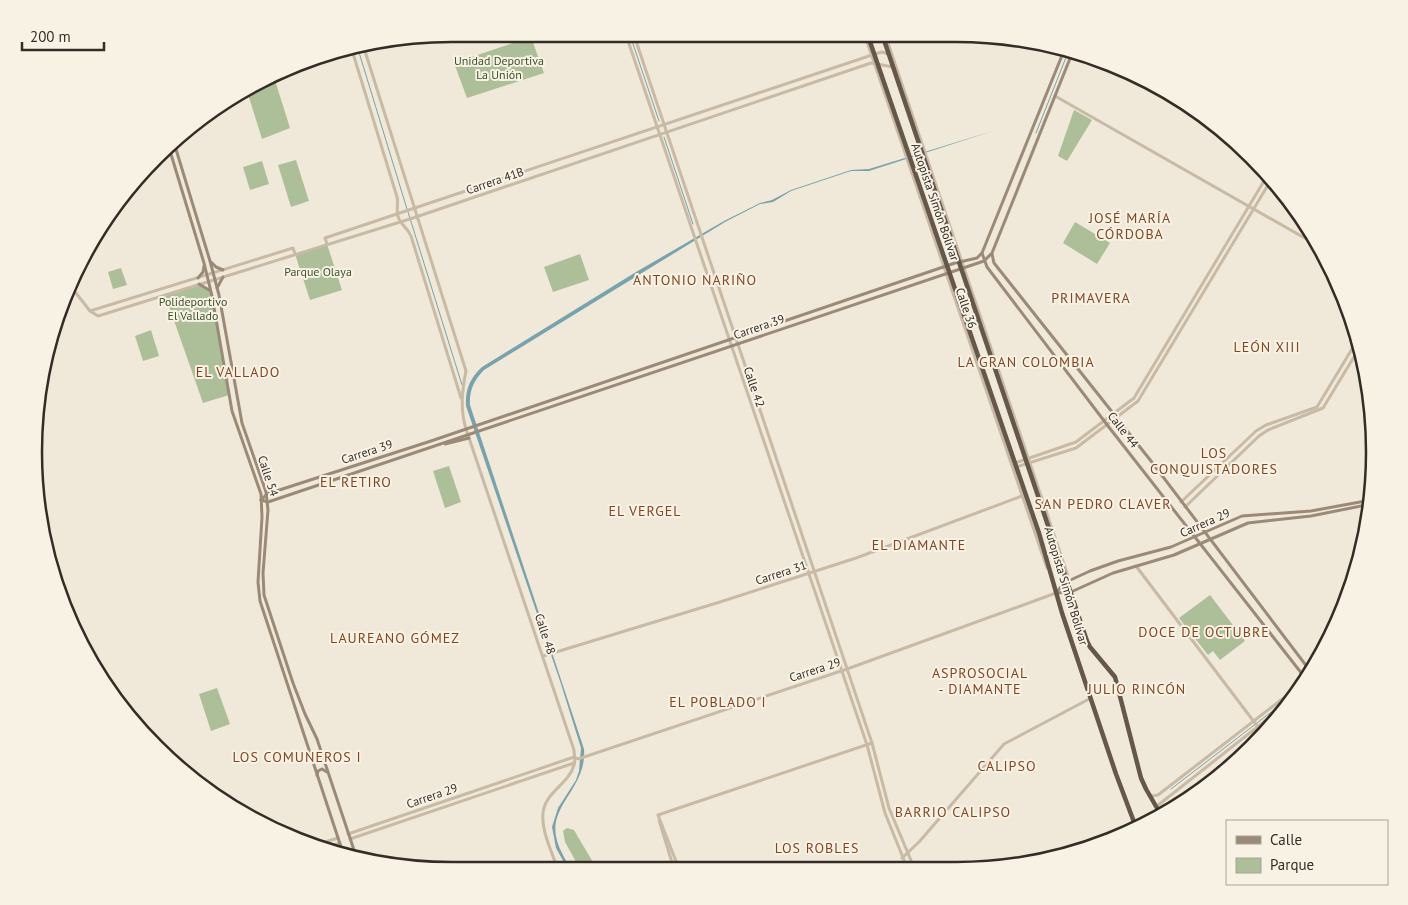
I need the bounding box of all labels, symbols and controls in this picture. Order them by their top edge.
scale bar [22,20,105,52]
text: 200 m [30,27,71,46]
park label: Unidad Deportiva La Unión [454,53,544,82]
street label: Autopista Simón Bolívar [908,141,963,263]
street label: Carrera 41B [464,164,526,197]
district label: JOSÉ MARÍA CÓRDOBA [1088,209,1171,243]
park label: Parque Olaya [284,264,352,279]
district label: ANTONIO NARIÑO [633,271,757,289]
street label: Calle 36 [953,286,980,330]
district label: PRIMAVERA [1051,289,1131,307]
park label: Polideportivo El Vallado [159,294,227,323]
street label: Carrera 39 [731,311,786,342]
district label: LEÓN XIII [1234,338,1300,356]
district label: LA GRAN COLOMBIA [957,353,1095,371]
district label: EL VALLADO [196,363,280,381]
street label: Calle 42 [741,365,768,409]
street label: Calle 44 [1105,409,1143,451]
street label: Carrera 39 [339,436,394,467]
district label: LOS CONQUISTADORES [1150,444,1278,478]
street label: Calle 54 [255,454,282,499]
district label: EL RETIRO [320,473,392,491]
district label: SAN PEDRO CLAVER [1035,495,1171,513]
district label: EL VERGEL [609,502,681,520]
street label: Carrera 29 [1177,505,1232,540]
street label: Autopista Simón Bolívar [1041,525,1092,647]
district label: EL DIAMANTE [872,536,966,554]
street label: Carrera 31 [753,557,808,588]
street label: Calle 48 [532,612,559,656]
district label: DOCE DE OCTUBRE [1138,623,1270,641]
district label: LAUREANO GÓMEZ [330,629,460,647]
street label: Carrera 29 [787,654,842,685]
district label: ASPROSOCIAL - DIAMANTE [932,664,1028,698]
district label: JULIO RINCÓN [1087,680,1186,698]
district label: EL POBLADO I [669,693,767,711]
district label: LOS COMUNEROS I [233,748,361,766]
district label: CALIPSO [978,757,1036,775]
street label: Carrera 29 [404,780,459,811]
district label: BARRIO CALIPSO [895,803,1011,821]
legend [1226,820,1388,885]
text: Calle [1270,830,1302,849]
district label: LOS ROBLES [775,839,859,857]
text: Parque [1270,855,1314,874]

